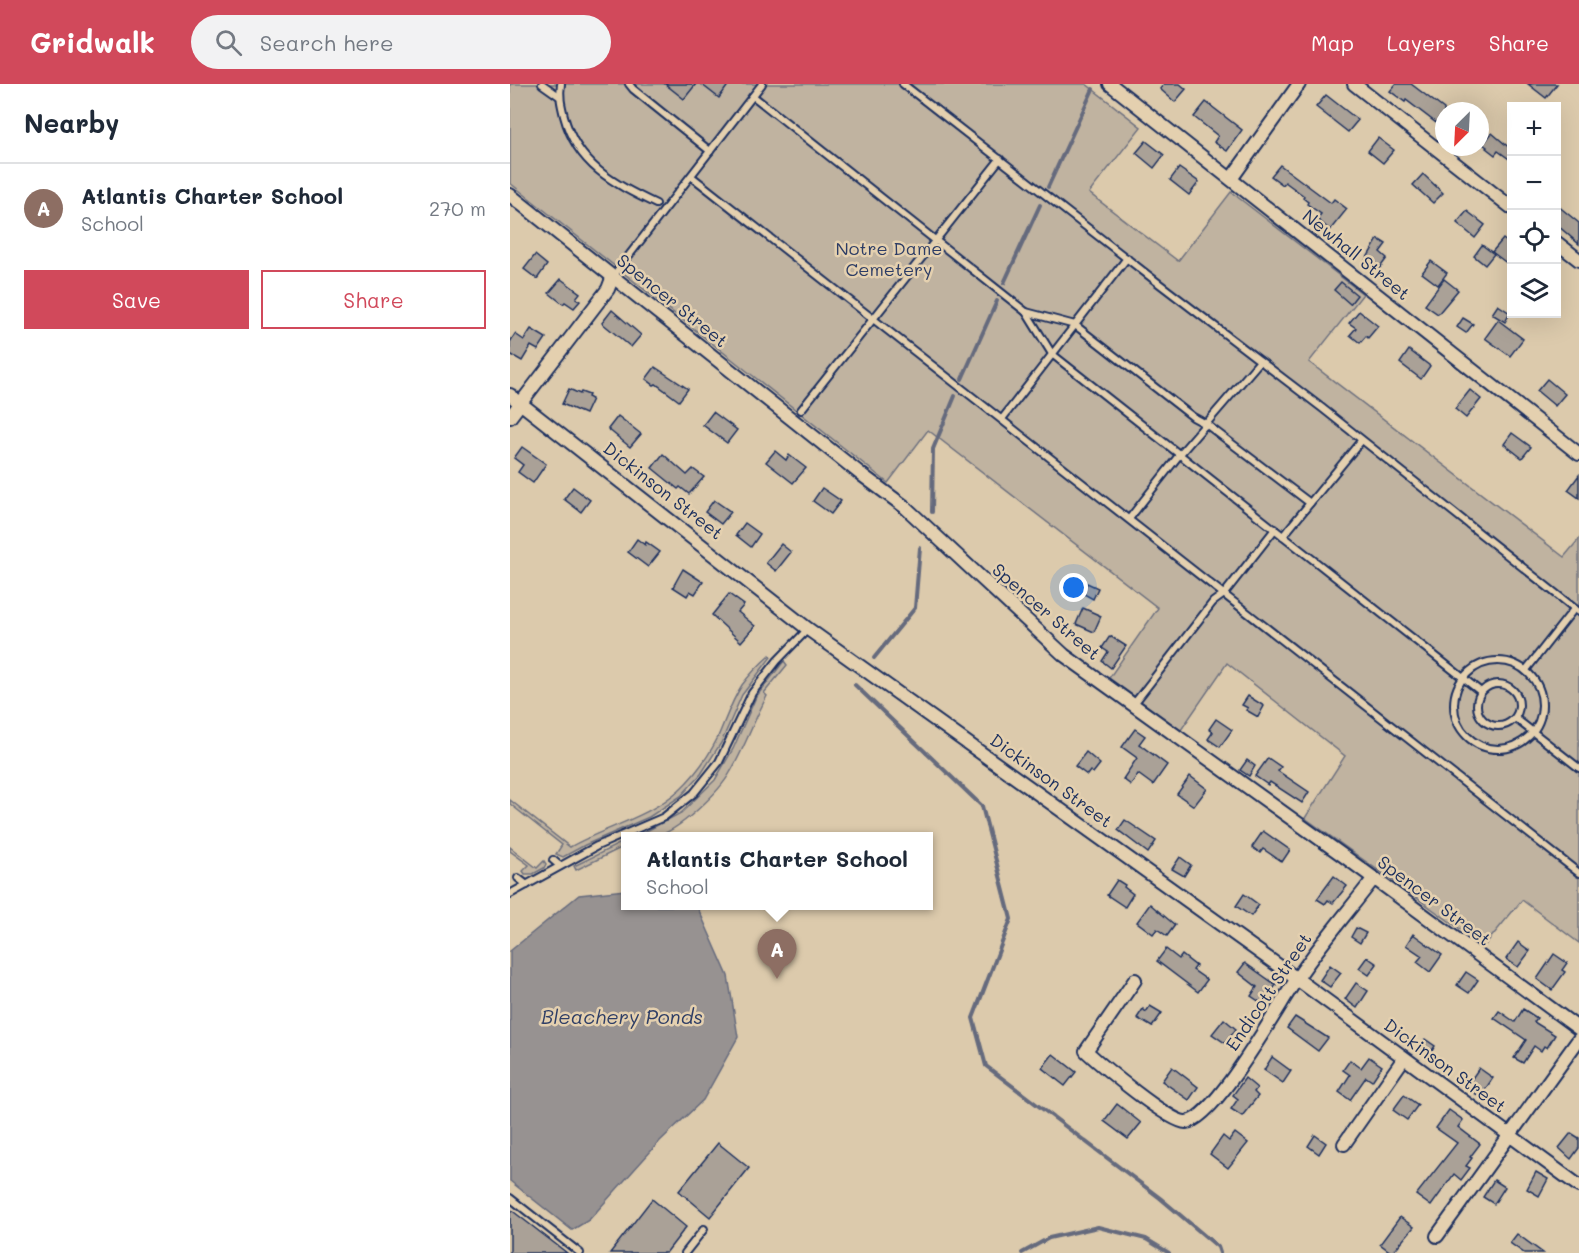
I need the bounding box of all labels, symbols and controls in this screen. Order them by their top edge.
search box [191,15,611,69]
text: Gridwalk [30,24,155,60]
icon: search [212,26,245,59]
text: Search here [260,28,394,57]
text: Map [1311,29,1354,56]
text: Layers [1387,29,1456,56]
text: Share [1489,29,1549,56]
north arrow [1435,102,1489,156]
map controls [1507,102,1561,318]
button: + [1507,102,1561,156]
text: Nearby [24,106,119,140]
button: − [1507,156,1561,210]
text: Atlantis Charter School [81,181,343,210]
text: A [37,195,50,221]
text: 270 m [429,195,486,221]
street label: Newhall Street [1298,203,1415,305]
text: School [81,210,144,236]
button: locate [1507,210,1561,264]
park label: Notre Dame Cemetery [836,236,942,281]
street label: Spencer Street [612,248,733,352]
button: layers [1507,264,1561,318]
button: Save [24,270,249,329]
button: Share [261,270,486,329]
street label: Dickinson Street [599,436,729,545]
street label: Spencer Street [987,558,1106,665]
your location [1059,573,1088,602]
street label: Dickinson Street [985,728,1118,833]
popup [621,832,933,910]
text: Atlantis Charter School [646,844,908,873]
street label: Spencer Street [1373,850,1496,951]
text: School [646,873,709,899]
street label: Endicott Street [1220,928,1317,1055]
pin: A [758,930,796,979]
water label: Bleachery Ponds [541,1003,703,1029]
street label: Dickinson Street [1379,1013,1512,1118]

